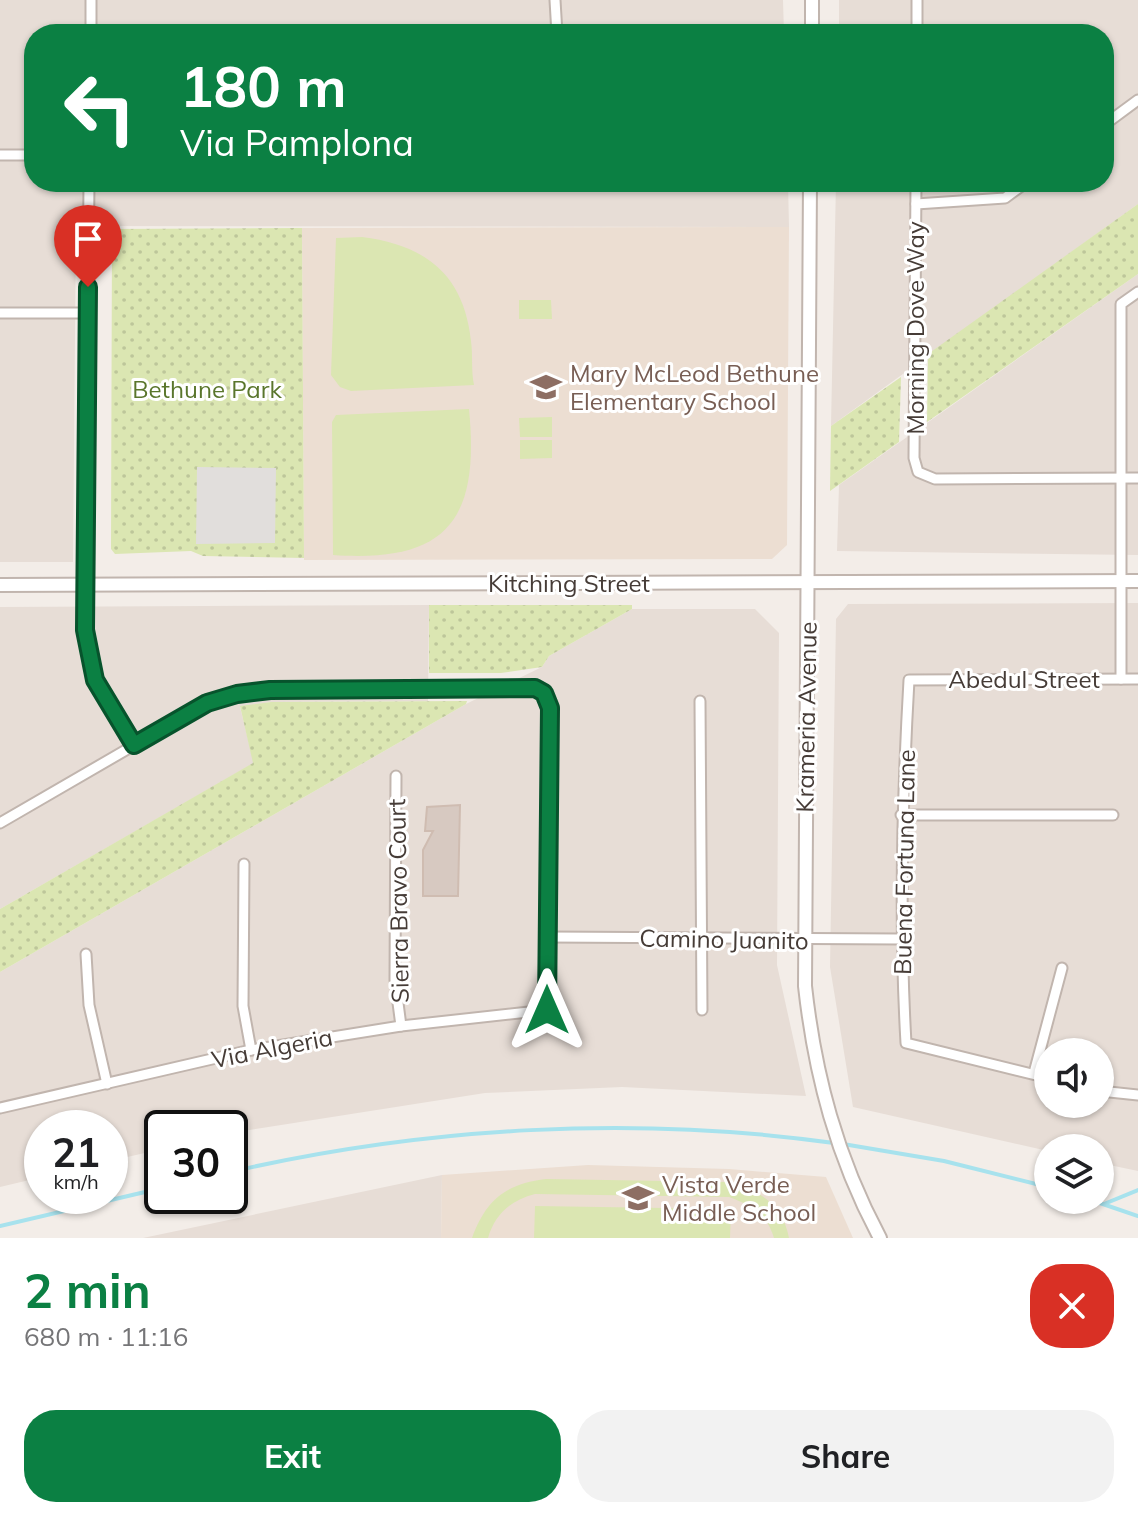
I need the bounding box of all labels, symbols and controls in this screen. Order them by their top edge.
text: 180 m [180,51,347,121]
icon: left [48,56,152,160]
text: Via Pamplona [180,120,414,165]
pin [54,205,122,287]
icon: arrive [66,217,110,261]
street label: Morning Dove Way [900,221,930,435]
place label: Mary McLeod Bethune Elementary School [570,358,819,416]
school or university icon: Mary McLeod Bethune Elementary School [529,370,563,404]
park label: Bethune Park [132,374,282,404]
street label: Kitching Street [488,568,650,598]
street label: Krameria Avenue [789,621,823,813]
street label: Abedul Street [948,664,1100,694]
street label: Buena Fortuna Lane [887,749,921,975]
street label: Sierra Bravo Court [381,799,415,1003]
street label: Camino Juanito [639,923,809,955]
position arrow [505,968,589,1052]
street label: Via Algeria [209,1022,335,1074]
map controls [1034,1038,1114,1214]
button: sound [1034,1038,1114,1118]
speed limit sign: 30 [144,1110,248,1214]
text: 21 [52,1127,100,1177]
button: layers [1034,1134,1114,1214]
text: km/h [53,1169,99,1194]
place label: Vista Verde Middle School [662,1169,816,1227]
school or university icon: Vista Verde Middle School [621,1181,655,1215]
text: 2 min [24,1260,151,1320]
button: close [1030,1264,1114,1348]
text: 680 m · 11:16 [24,1320,188,1353]
button: Exit [24,1410,561,1502]
button: Share [577,1410,1114,1502]

